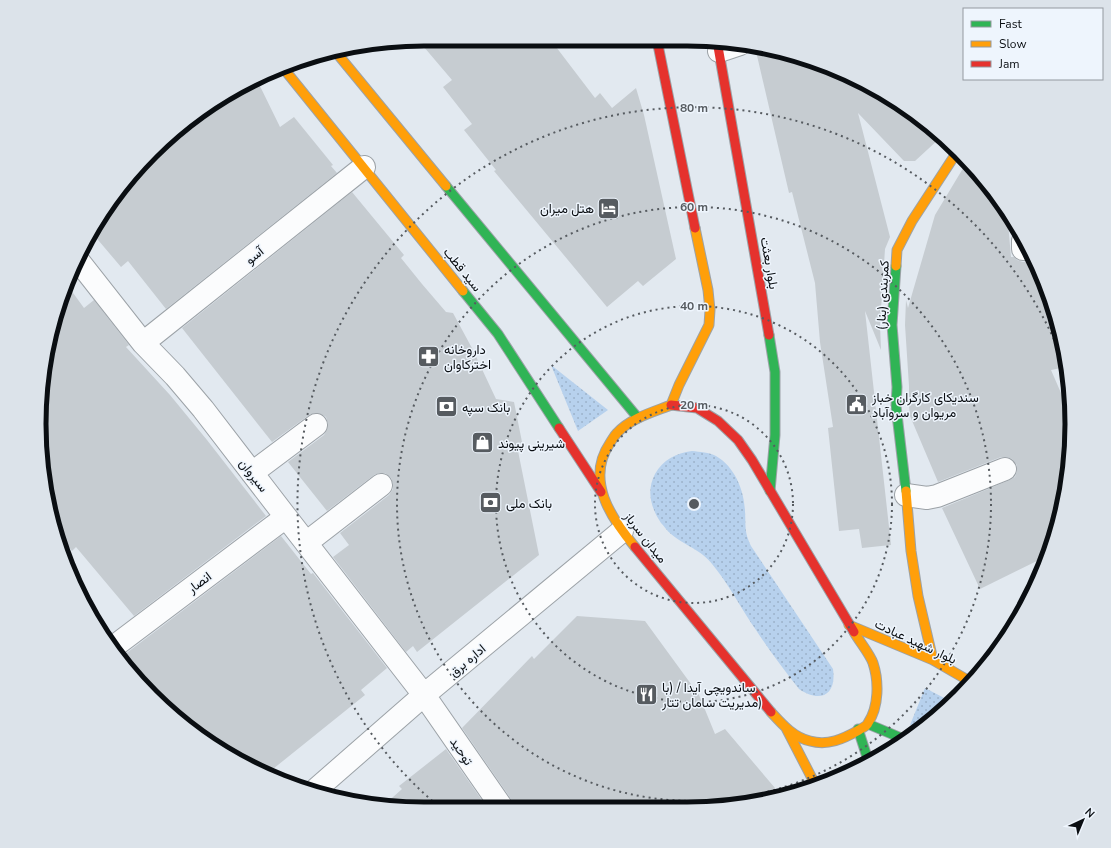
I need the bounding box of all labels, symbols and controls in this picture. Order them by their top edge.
legend [963,8,1103,80]
text: Fast [999,16,1022,32]
text: Slow [999,36,1027,52]
text: Jam [998,56,1020,72]
text: 80 m [680,100,708,116]
hotel icon: هتل میران [596,195,622,221]
text: 60 m [680,199,708,215]
place label: هتل میران [540,200,594,218]
street label: بلوار بعثت [756,236,782,291]
street label: آسو [242,242,268,269]
street label: سید قطب [439,244,486,296]
street label: کمربندی (بنار) [872,259,894,330]
text: 40 m [680,298,708,314]
place label: داروخانه اخترکاوان [444,341,491,374]
pharmacy icon: داروخانه اخترکاوان [416,343,442,369]
place label: سندیکای کارگران خباز مریوان و سروآباد [871,389,979,422]
public building icon: سندیکای کارگران خباز مریوان و سروآباد [843,391,869,417]
bank icon: بانک سپه [434,394,460,420]
text: 20 m [680,397,708,413]
place label: بانک سپه [462,399,510,417]
shop icon: شیرینی پیوند [469,430,495,456]
place label: شیرینی پیوند [498,435,565,453]
street label: سیروان [234,455,272,496]
bank icon: بانک ملی [477,490,503,516]
place label: بانک ملی [506,495,552,513]
centre of rings [687,497,701,511]
street label: میدان سرباز [619,508,671,567]
street label: انصار [183,568,215,598]
street label: بلوار شهید عبادت [872,615,960,669]
street label: اداره برق [446,640,490,681]
place label: ساندویچی آیدا / (با مدیریت سامان تتار) [661,679,762,712]
restaurant icon: ساندویچی آیدا / (با مدیریت سامان تتار) [634,681,660,707]
street label: توحید [445,734,477,769]
north arrow [1063,800,1103,840]
text: N [1081,805,1098,821]

